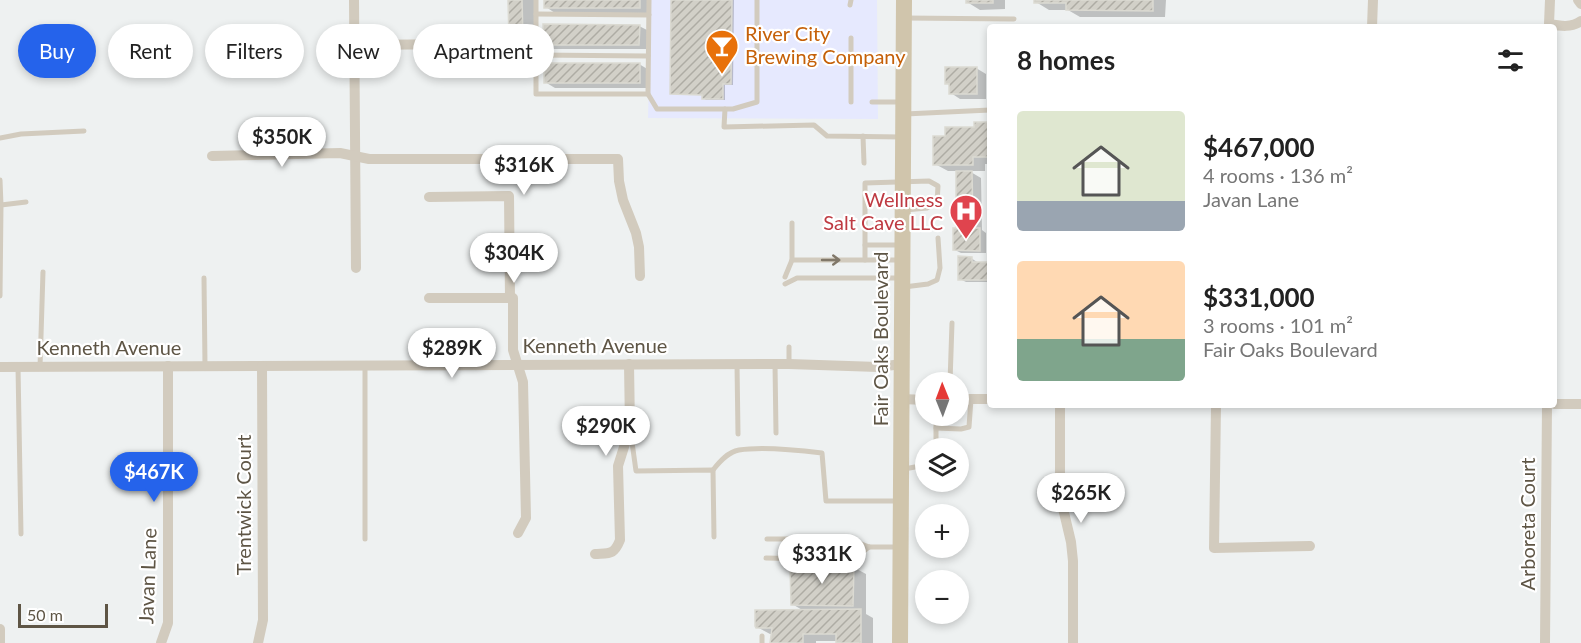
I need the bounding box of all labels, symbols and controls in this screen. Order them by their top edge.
place label: River City Brewing Company [745,21,906,68]
chip: Buy [18,24,96,78]
chip: Rent [108,24,193,78]
chip: Filters [205,24,304,78]
chip: New [316,24,401,78]
chip: Apartment [413,24,554,78]
bar icon: River City Brewing Company [704,28,740,75]
text: 8 homes [1017,44,1115,76]
icon: filters [1494,44,1527,77]
pin: $350K [240,117,324,168]
text: $350K [252,124,312,148]
text: $467,000 [1203,131,1315,163]
icon: home [1065,135,1137,207]
pin: $316K [482,145,566,196]
text: $316K [494,152,554,176]
text: 4 rooms · 136 m² [1203,163,1353,187]
place label: Wellness Salt Cave LLC [823,187,943,234]
text: Javan Lane [1203,187,1299,211]
hospital icon: Wellness Salt Cave LLC [948,193,984,240]
pin: $304K [472,233,556,284]
text: $304K [484,240,544,264]
street label: Fair Oaks Boulevard [868,252,892,426]
one-way arrow [821,254,841,266]
text: $331,000 [1203,281,1315,313]
icon: home [1065,285,1137,357]
text: 3 rooms · 101 m² [1203,313,1353,337]
pin: $289K [410,328,494,379]
street label: Kenneth Avenue [523,333,667,357]
street label: Kenneth Avenue [37,335,181,359]
text: $289K [422,335,482,359]
text: Fair Oaks Boulevard [1203,337,1378,361]
north arrow [915,372,969,426]
map controls [915,372,969,624]
pin: $290K [564,406,648,457]
text: $290K [576,413,636,437]
street label: Trentwick Court [231,435,255,575]
button: layers [915,438,969,492]
pin: $467K [112,452,196,503]
street label: Arboreta Court [1515,457,1539,591]
text: $467K [124,459,184,483]
pin: $265K [1039,473,1123,524]
text: $265K [1051,480,1111,504]
button: + [915,504,969,558]
street label: Javan Lane [133,528,161,624]
pin: $331K [780,534,864,585]
text: $331K [792,541,852,565]
button: − [915,570,969,624]
scale bar [18,601,108,628]
text: 50 m [27,605,63,624]

